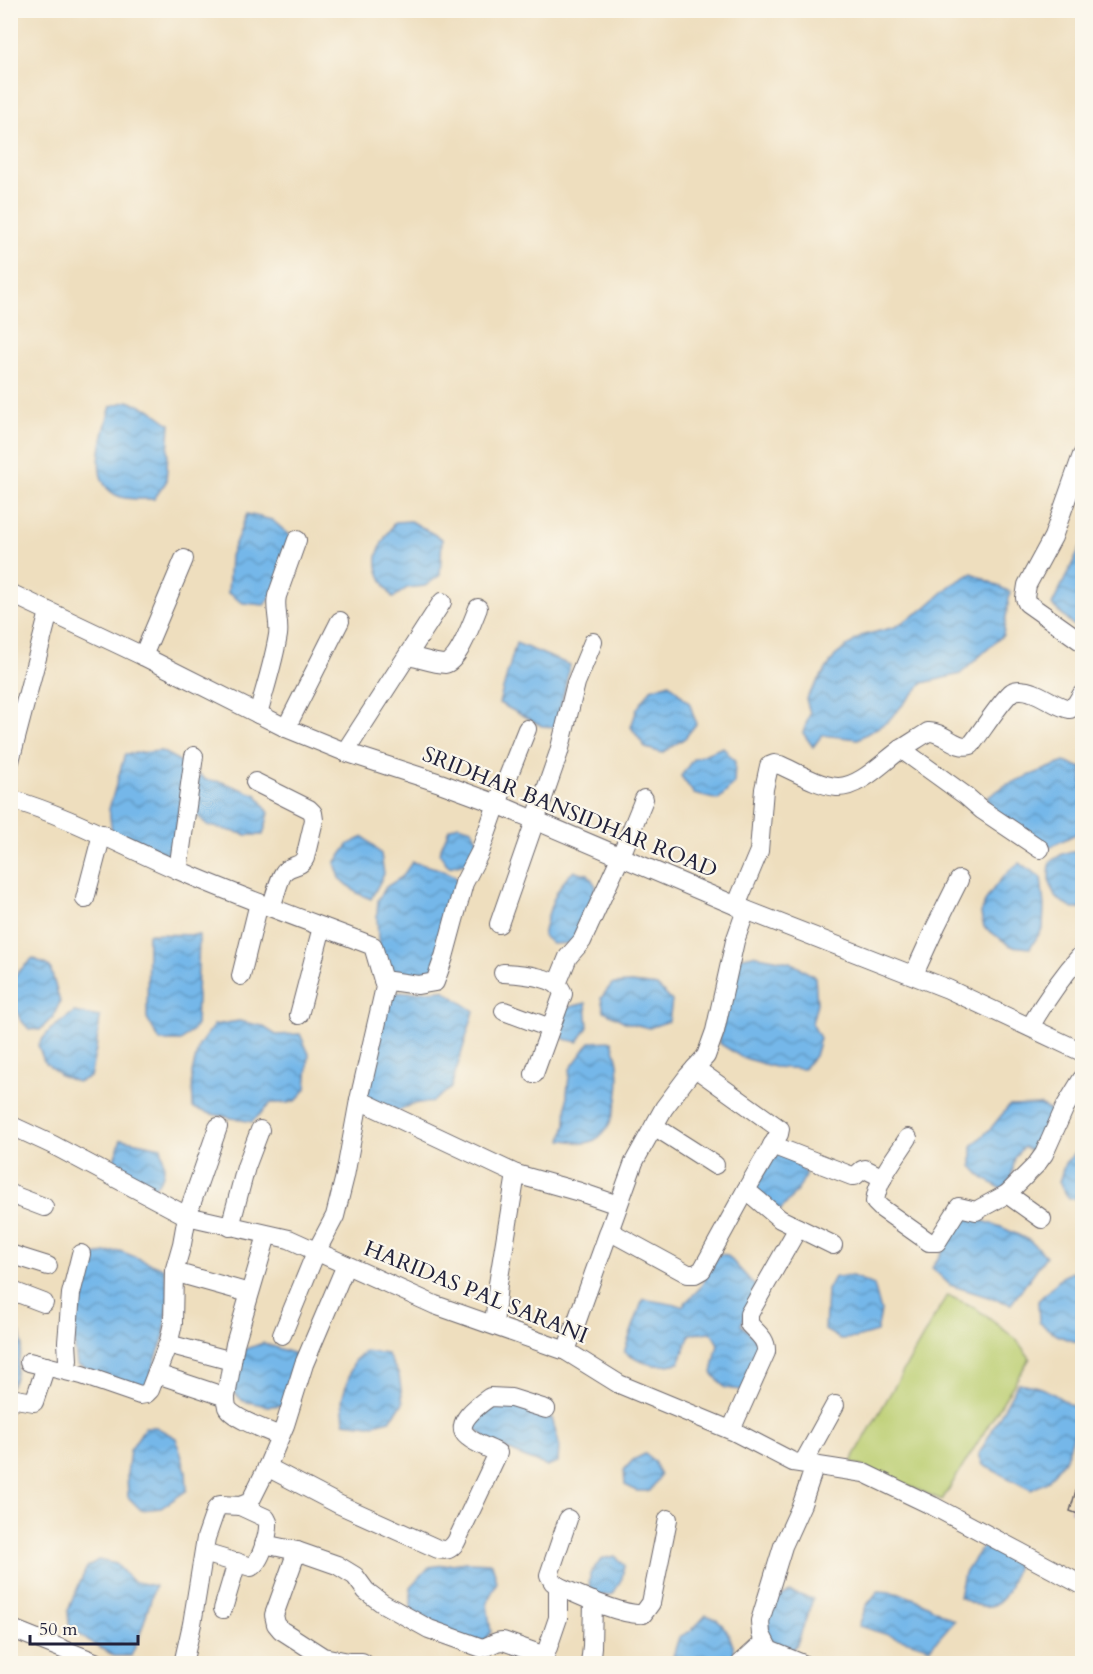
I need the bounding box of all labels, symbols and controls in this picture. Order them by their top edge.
street label: SRIDHAR BANSIDHAR ROAD [418,739,722,885]
street label: HARIDAS PAL SARANI [360,1233,592,1351]
scale bar [30,1608,138,1646]
text: 50 m [39,1617,78,1642]

